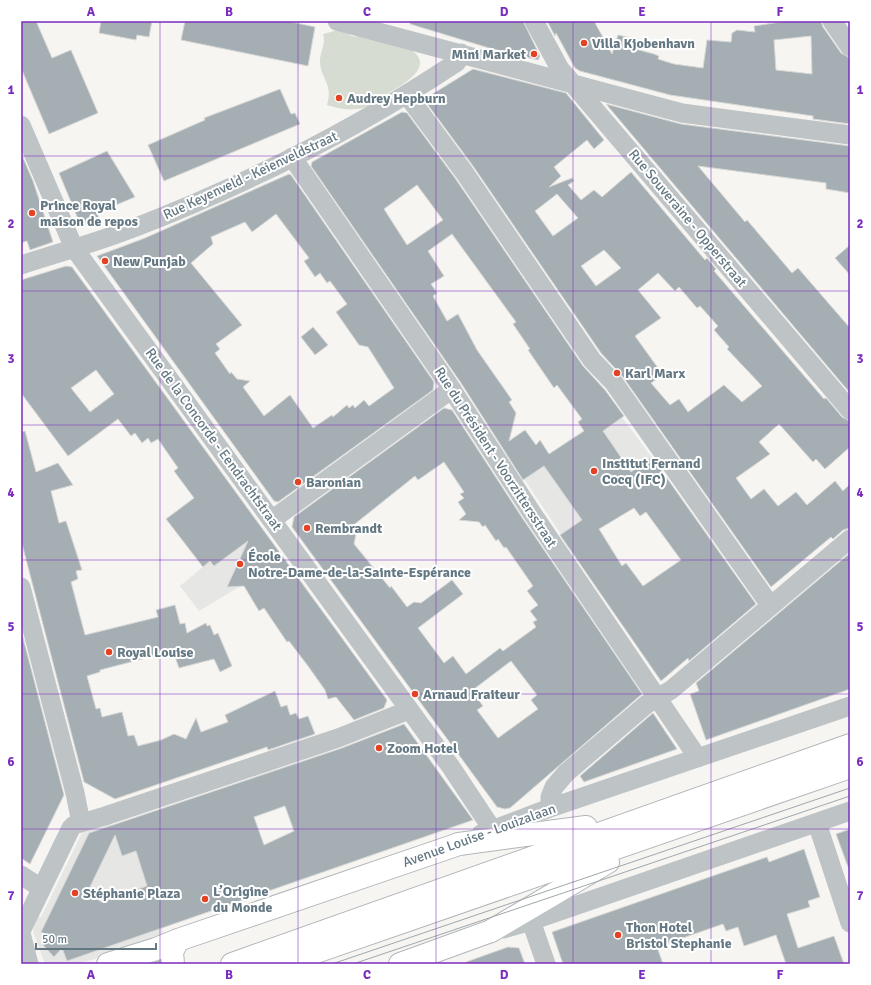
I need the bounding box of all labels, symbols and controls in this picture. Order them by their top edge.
text: A [87,4,96,20]
text: B [225,4,233,20]
text: C [363,4,371,20]
text: D [500,4,509,20]
text: E [638,4,646,20]
text: F [777,4,784,20]
place label: Villa Kjobenhavn [592,35,695,52]
marker: Villa Kjobenhavn [579,38,589,48]
place label: Mini Market [452,46,527,63]
marker: Mini Market [529,49,539,59]
text: 1 [7,82,15,98]
text: 1 [856,82,864,98]
place label: Audrey Hepburn [347,90,446,107]
marker: Audrey Hepburn [334,93,344,103]
street label: Rue Keyenveld - Keienveldstraat [160,128,340,223]
street label: Rue Souveraine - Opperstraat [625,146,750,291]
place label: Prince Royal maison de repos [40,197,138,230]
marker: Prince Royal maison de repos [27,208,37,218]
text: 2 [7,216,15,232]
text: 2 [856,216,864,232]
place label: New Punjab [113,253,186,270]
marker: New Punjab [100,256,110,266]
street label: Rue de la Concorde - Eendrachtstraat [142,345,286,534]
text: 3 [7,351,15,367]
text: 3 [856,351,864,367]
street label: Rue du Président - Voorzittersstraat [431,364,560,551]
place label: Karl Marx [625,365,685,382]
marker: Karl Marx [612,368,622,378]
place label: Institut Fernand Cocq (IFC) [602,455,701,488]
marker: Institut Fernand Cocq (IFC) [589,466,599,476]
place label: Baronian [306,474,361,491]
marker: Baronian [293,477,303,487]
text: 4 [7,485,15,501]
text: 4 [856,485,864,501]
place label: Rembrandt [315,520,383,537]
marker: Rembrandt [302,523,312,533]
place label: École Notre-Dame-de-la-Sainte-Espérance [248,548,471,581]
marker: École Notre-Dame-de-la-Sainte-Espérance [235,559,245,569]
text: 5 [7,619,15,635]
text: 5 [856,619,864,635]
place label: Royal Louise [117,644,194,661]
marker: Royal Louise [104,647,114,657]
place label: Arnaud Fraiteur [423,686,520,703]
marker: Arnaud Fraiteur [410,689,420,699]
place label: Zoom Hotel [387,740,458,757]
marker: Zoom Hotel [374,743,384,753]
text: 6 [7,754,15,770]
text: 6 [856,754,864,770]
street label: Avenue Louise - Louizalaan [400,800,558,871]
place label: L’Origine du Monde [213,883,272,916]
place label: Stéphanie Plaza [83,885,180,902]
text: 7 [7,888,15,904]
marker: Stéphanie Plaza [70,888,80,898]
text: 7 [856,888,864,904]
marker: L’Origine du Monde [200,894,210,904]
place label: Thon Hotel Bristol Stephanie [626,919,732,952]
scale bar [36,925,156,951]
marker: Thon Hotel Bristol Stephanie [613,930,623,940]
text: 50 m [42,932,67,947]
text: A [87,967,96,983]
text: B [225,967,233,983]
text: C [363,967,371,983]
text: D [500,967,509,983]
text: E [638,967,646,983]
text: F [777,967,784,983]

